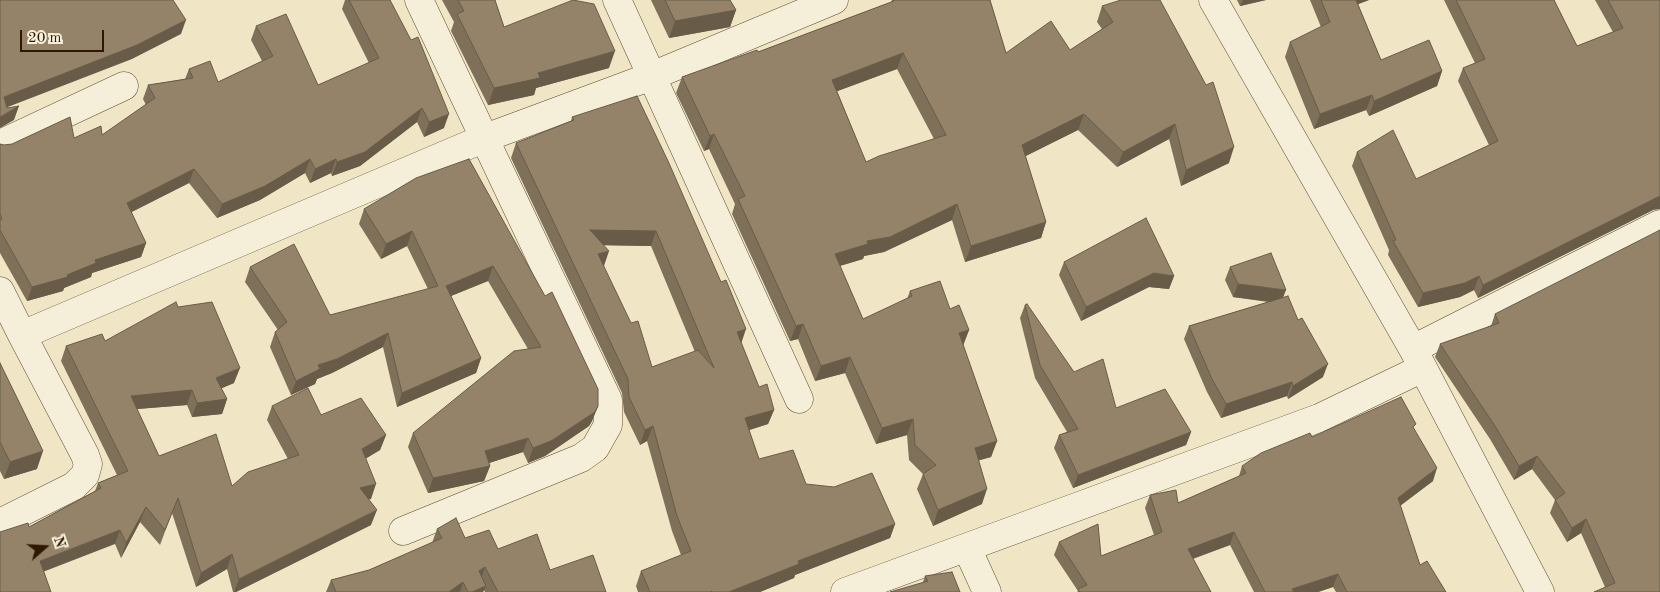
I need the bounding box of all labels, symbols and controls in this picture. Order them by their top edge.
scale bar [22,20,106,52]
text: 20 m [28,31,62,46]
north arrow [20,522,70,572]
text: N [51,535,68,549]

